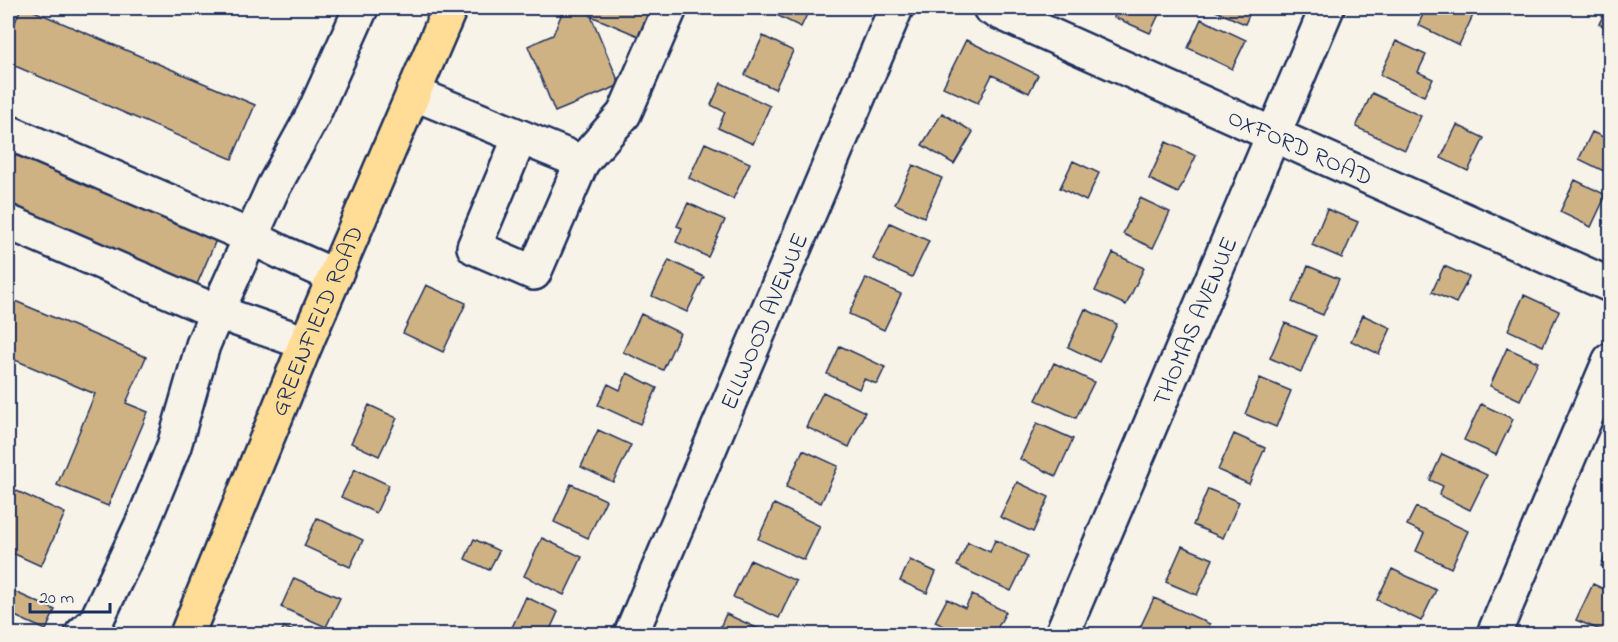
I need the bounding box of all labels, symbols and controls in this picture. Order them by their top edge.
street label: OXFORD ROAD [1221,101,1377,197]
street label: GREENFIELD ROAD [263,221,374,422]
street label: ELLWOOD AVENUE [713,228,819,416]
street label: THOMAS AVENUE [1145,232,1248,412]
scale bar [30,576,110,614]
text: 20 m [39,586,74,612]

